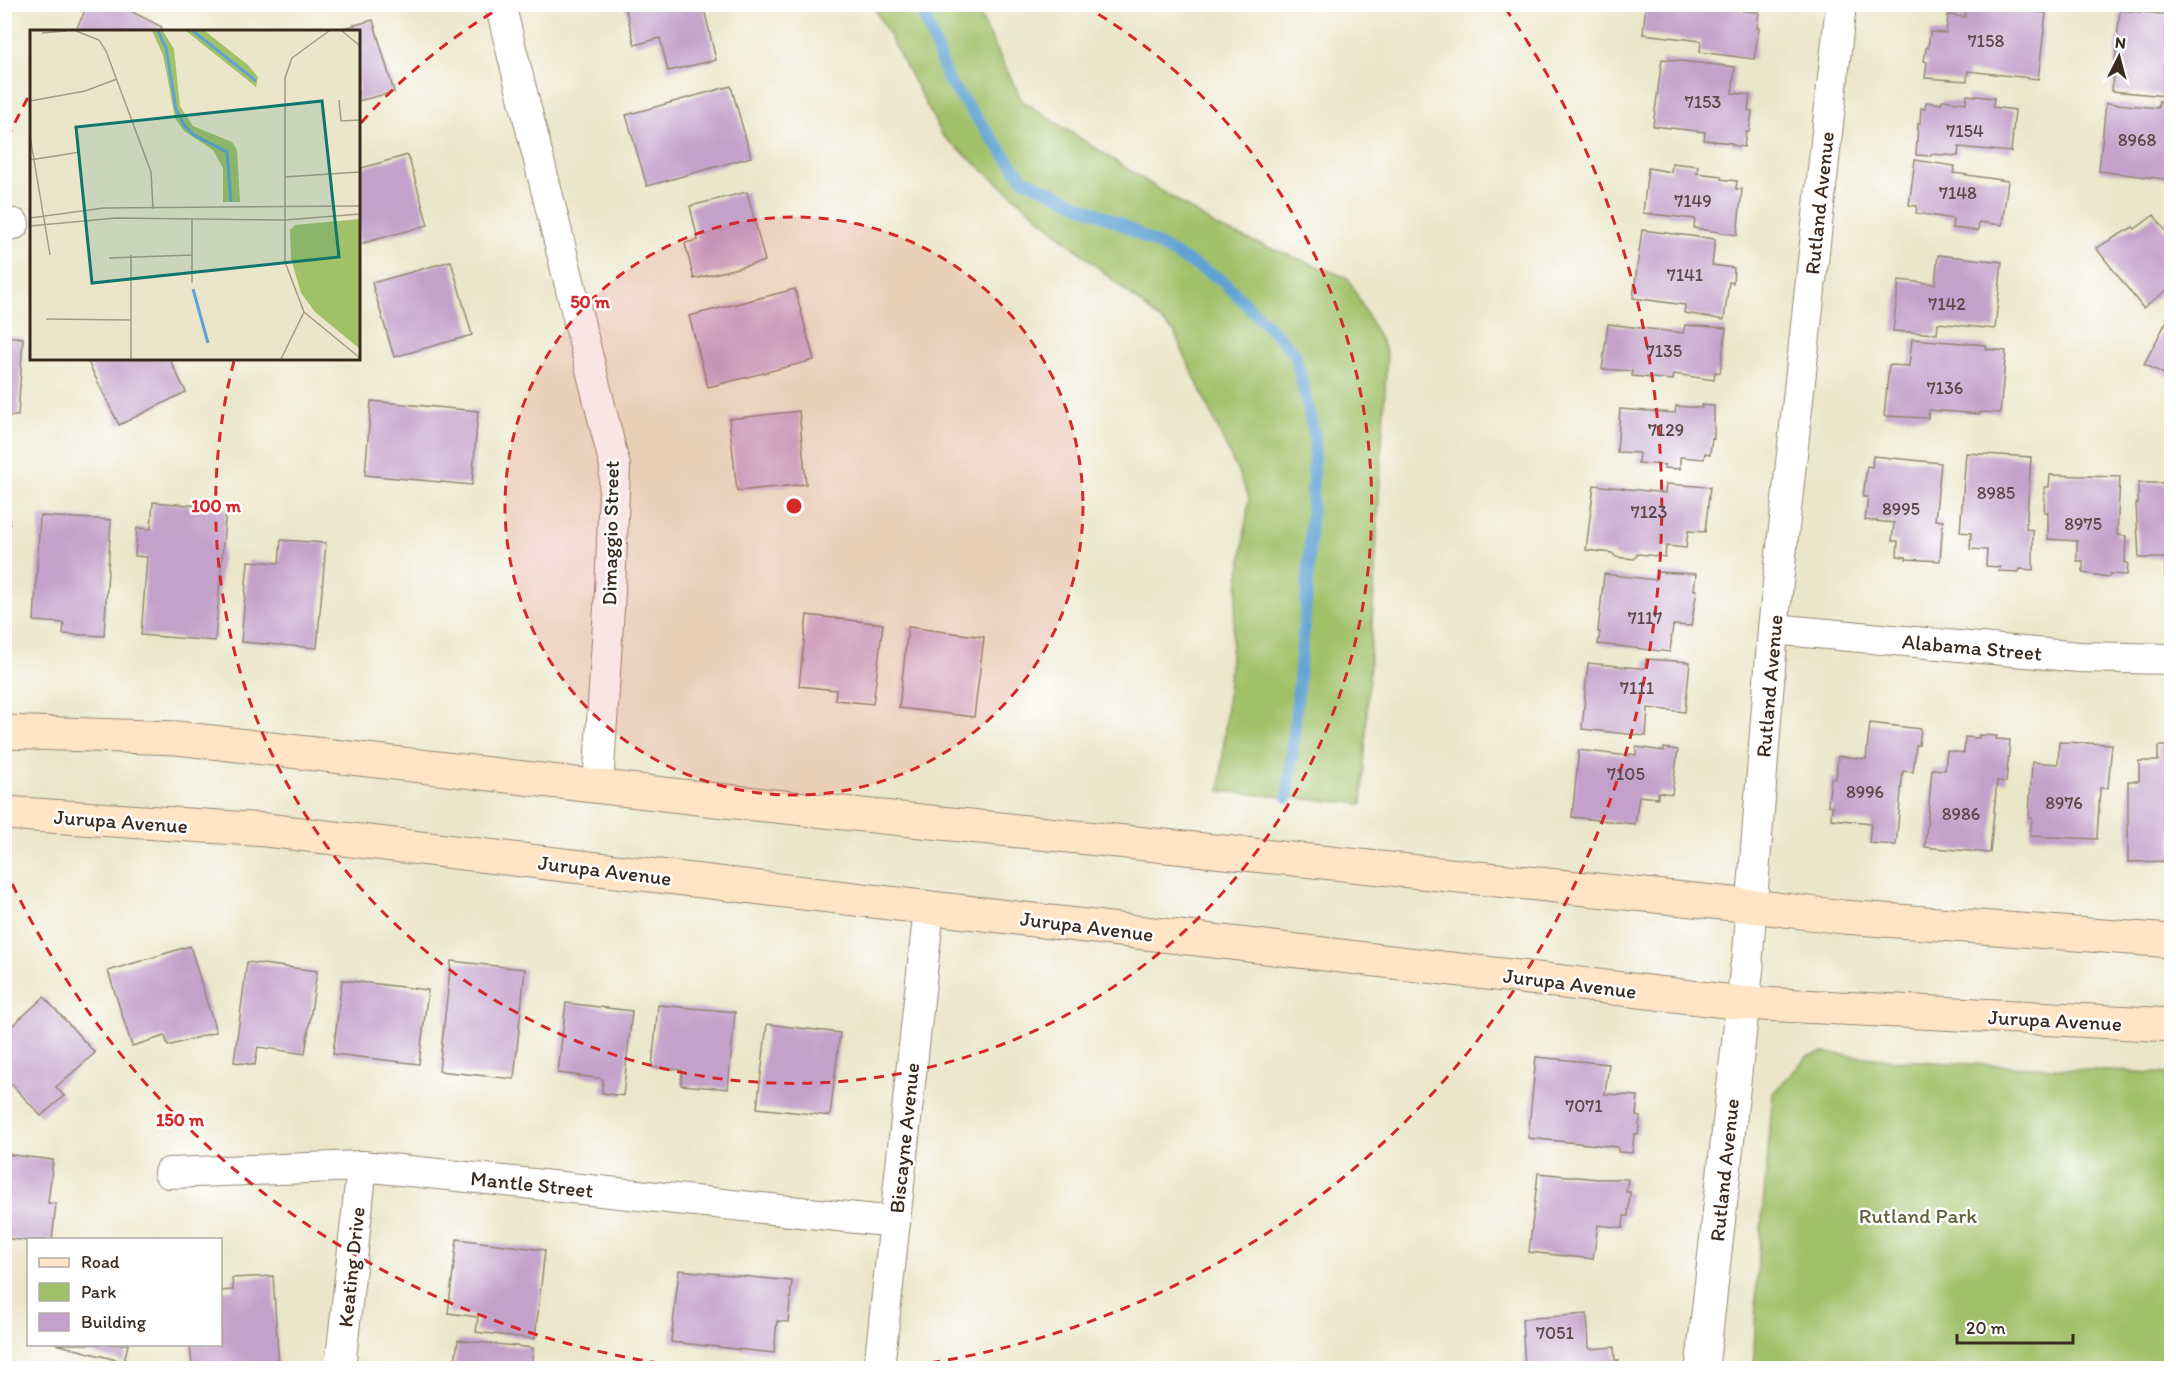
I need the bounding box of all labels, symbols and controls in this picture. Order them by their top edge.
north arrow [2089,27,2149,87]
inset map [30,30,360,360]
house number: 7158 [1968,30,2004,52]
text: N [2114,33,2127,53]
house number: 7153 [1685,91,1721,113]
house number: 7154 [1946,120,1984,142]
house number: 8968 [2118,129,2156,151]
street label: Rutland Avenue [1799,130,1839,276]
house number: 7148 [1939,182,1977,204]
house number: 7149 [1674,190,1712,212]
house number: 7141 [1667,264,1703,286]
text: 50 m [570,291,611,313]
house number: 7142 [1928,293,1966,315]
house number: 7135 [1646,340,1682,362]
house number: 7136 [1927,377,1963,399]
house number: 7129 [1648,419,1684,441]
street label: Dimaggio Street [596,460,624,606]
house number: 8985 [1977,482,2015,504]
text: 100 m [191,495,242,517]
centre of rings [784,496,804,516]
house number: 8995 [1882,498,1920,520]
house number: 7123 [1631,501,1667,523]
house number: 8975 [2064,513,2102,535]
house number: 7117 [1628,607,1662,629]
street label: Rutland Avenue [1750,613,1788,759]
street label: Alabama Street [1901,628,2043,666]
house number: 7111 [1620,677,1654,699]
house number: 7105 [1607,763,1645,785]
house number: 8996 [1846,781,1884,803]
house number: 8976 [2045,792,2083,814]
house number: 8986 [1942,803,1980,825]
street label: Jurupa Avenue [53,804,189,838]
street label: Jurupa Avenue [537,849,673,891]
street label: Jurupa Avenue [1019,905,1155,947]
street label: Jurupa Avenue [1502,962,1638,1004]
street label: Jurupa Avenue [1987,1004,2123,1036]
street label: Biscayne Avenue [884,1061,924,1215]
house number: 7071 [1565,1095,1603,1117]
street label: Rutland Avenue [1704,1097,1744,1243]
text: 150 m [156,1109,205,1131]
street label: Mantle Street [469,1165,595,1203]
park label: Rutland Park [1859,1203,1977,1228]
street label: Keating Drive [332,1206,370,1328]
legend [27,1238,222,1346]
text: Road [81,1251,120,1273]
text: Park [81,1281,116,1303]
scale bar [1957,1307,2072,1345]
text: Building [81,1311,147,1333]
text: 20 m [1966,1317,2006,1339]
house number: 7051 [1536,1322,1574,1344]

